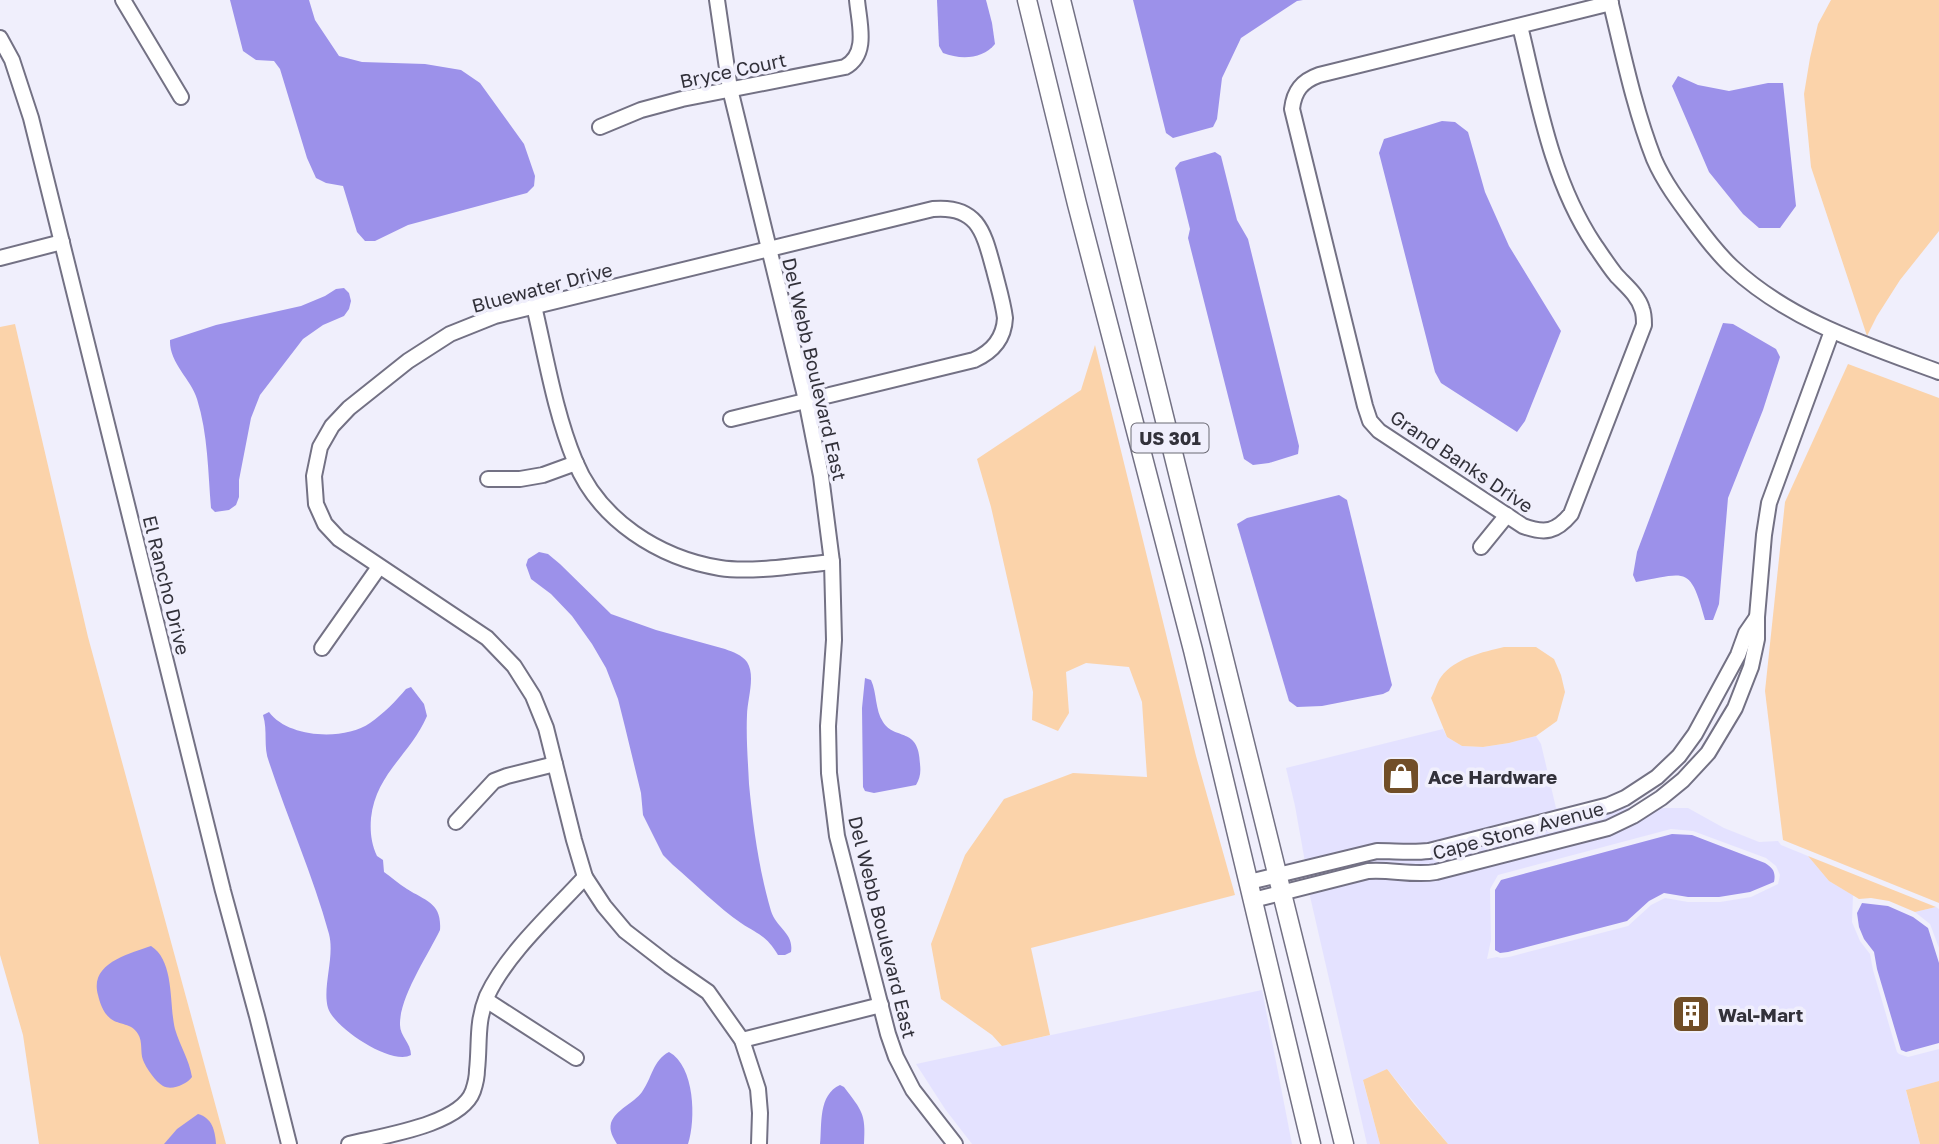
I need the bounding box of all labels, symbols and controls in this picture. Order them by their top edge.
street label: Bryce Court [678,47,788,93]
street label: Del Webb Boulevard East [778,255,852,483]
street label: Bluewater Drive [469,257,615,317]
street label: Grand Banks Drive [1386,405,1538,517]
road number: US 301 [1132,424,1208,452]
street label: El Rancho Drive [139,513,195,657]
shop icon: Ace Hardware [1380,755,1422,797]
place label: Ace Hardware [1428,765,1557,788]
street label: Cape Stone Avenue [1430,796,1606,864]
street label: Del Webb Boulevard East [844,814,922,1040]
building icon: Wal-Mart [1670,993,1712,1035]
place label: Wal-Mart [1718,1003,1804,1026]

